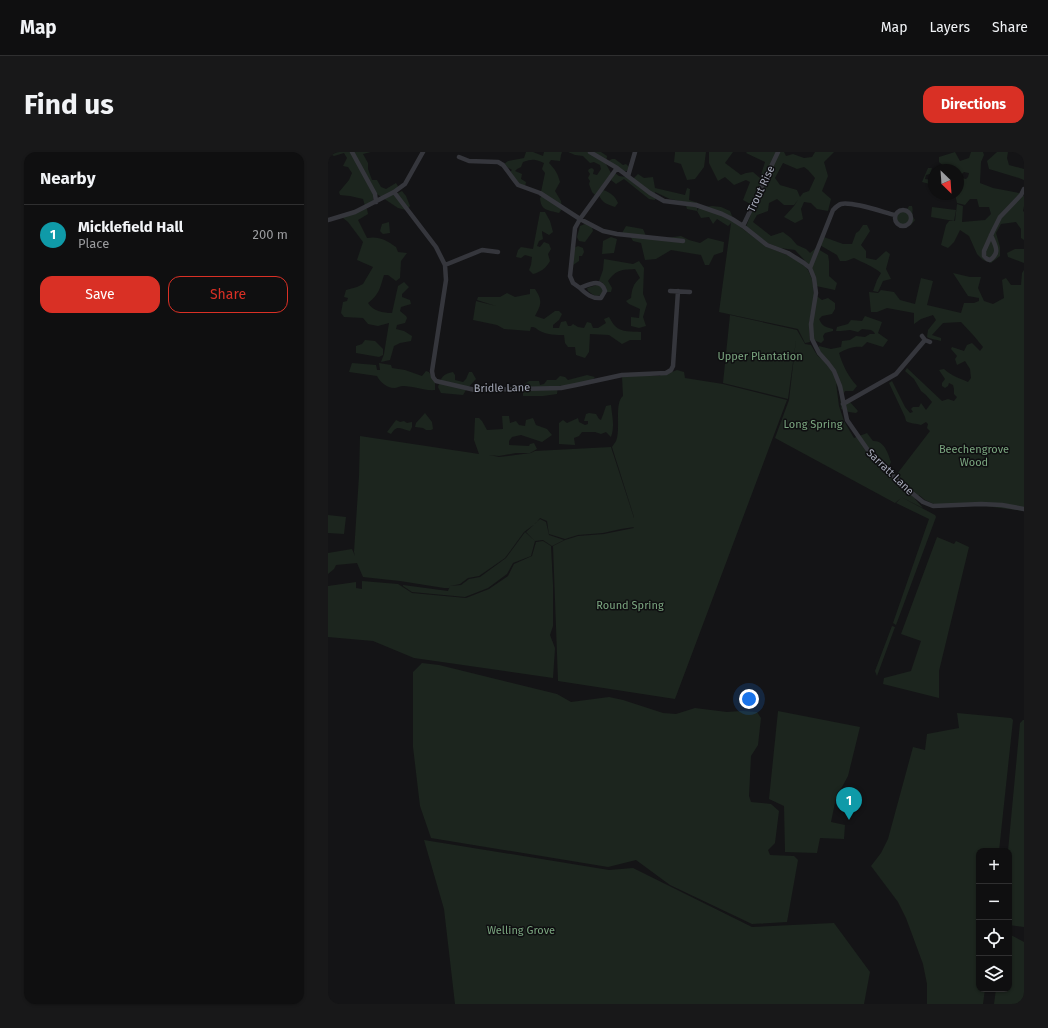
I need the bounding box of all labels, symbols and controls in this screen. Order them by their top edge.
text: Map [20,16,57,39]
text: Map [881,19,907,36]
text: Layers [929,19,970,36]
text: Share [992,19,1028,36]
button: Directions [923,86,1024,123]
text: Find us [24,88,114,121]
street label: Trout Rise [745,164,777,214]
north arrow [928,164,964,200]
text: Nearby [40,168,95,189]
text: Micklefield Hall [78,218,183,236]
text: 1 [50,227,56,242]
text: 200 m [252,227,288,242]
text: Place [78,236,109,251]
button: Save [40,276,160,313]
button: Share [168,276,288,313]
park label: Upper Plantation [717,350,803,363]
street label: Bridle Lane [474,381,530,395]
park label: Long Spring [784,418,843,431]
park label: Beechengrove Wood [939,443,1009,469]
street label: Sarratt Lane [864,446,916,498]
park label: Round Spring [596,599,664,612]
your location [739,689,759,709]
pin: 1 [836,787,862,820]
map controls [976,848,1012,992]
button: + [976,848,1012,884]
button: − [976,884,1012,920]
button: locate [976,920,1012,956]
park label: Welling Grove [487,924,555,937]
button: layers [976,956,1012,992]

